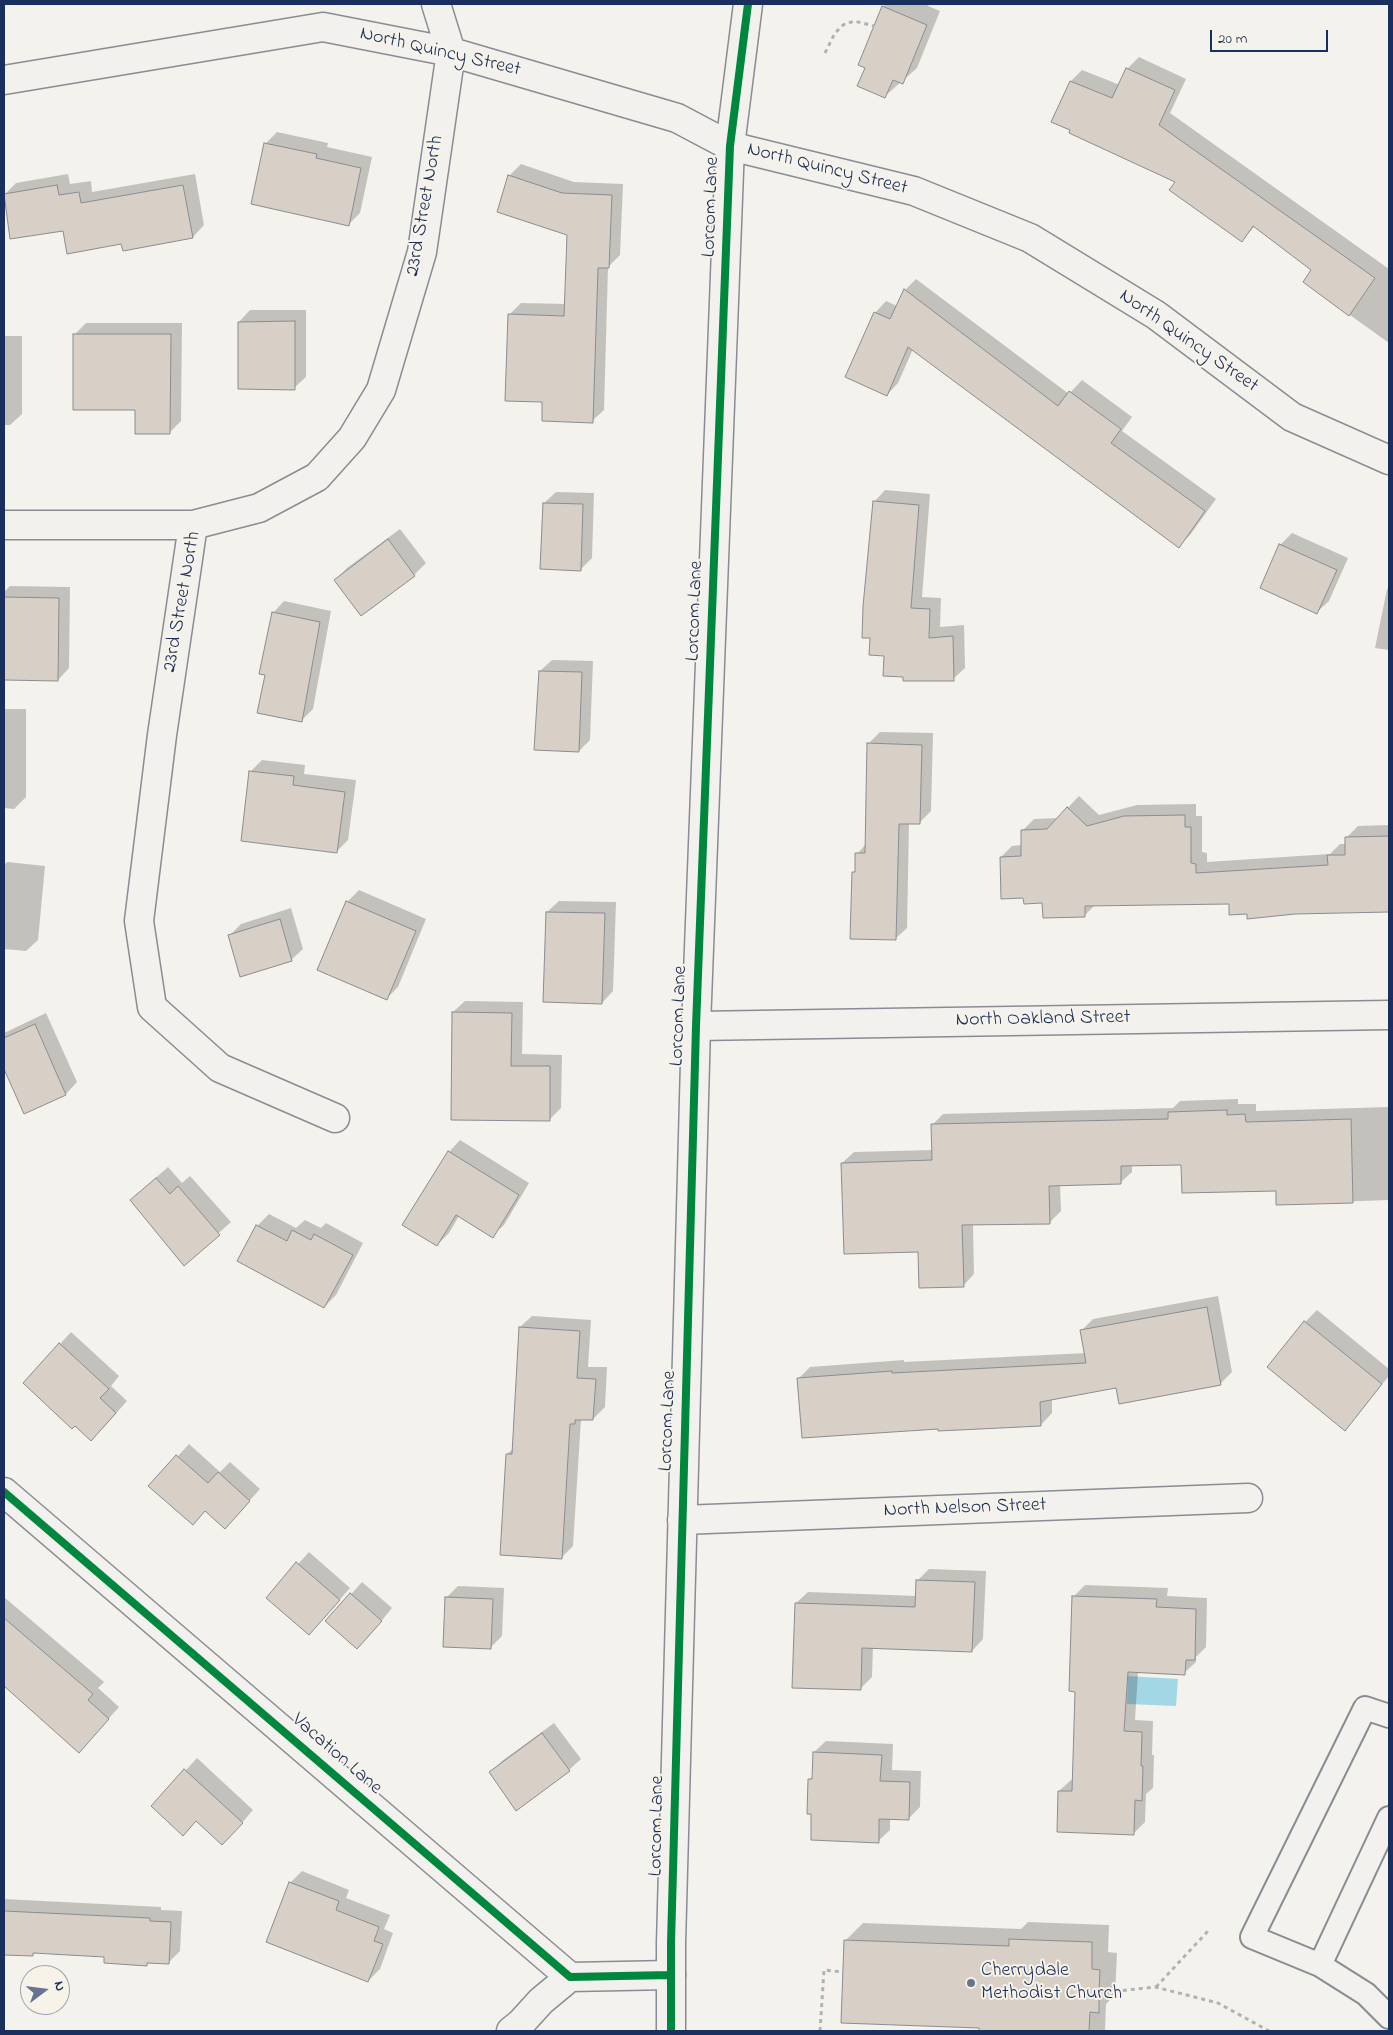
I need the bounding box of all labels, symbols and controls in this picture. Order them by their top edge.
scale bar [1213,20,1330,52]
street label: North Quincy Street [357,23,523,83]
text: 20 m [1218,28,1247,50]
street label: 23rd Street North [402,134,450,278]
street label: North Quincy Street [744,138,910,202]
street label: Lorcom Lane [698,156,726,258]
street label: North Quincy Street [1114,285,1262,399]
street label: 23rd Street North [159,530,207,674]
street label: Lorcom Lane [682,560,710,662]
street label: Lorcom Lane [666,965,694,1067]
street label: North Oakland Street [955,1006,1131,1034]
street label: Lorcom Lane [655,1370,683,1472]
street label: North Nelson Street [883,1494,1047,1524]
street label: Vacation Lane [286,1709,386,1801]
street label: Lorcom Lane [645,1775,671,1877]
place label: Cherrydale Methodist Church [981,1960,1122,2007]
north arrow [20,1965,70,2015]
marker: Cherrydale Methodist Church [965,1977,977,1989]
text: N [48,1979,70,1994]

